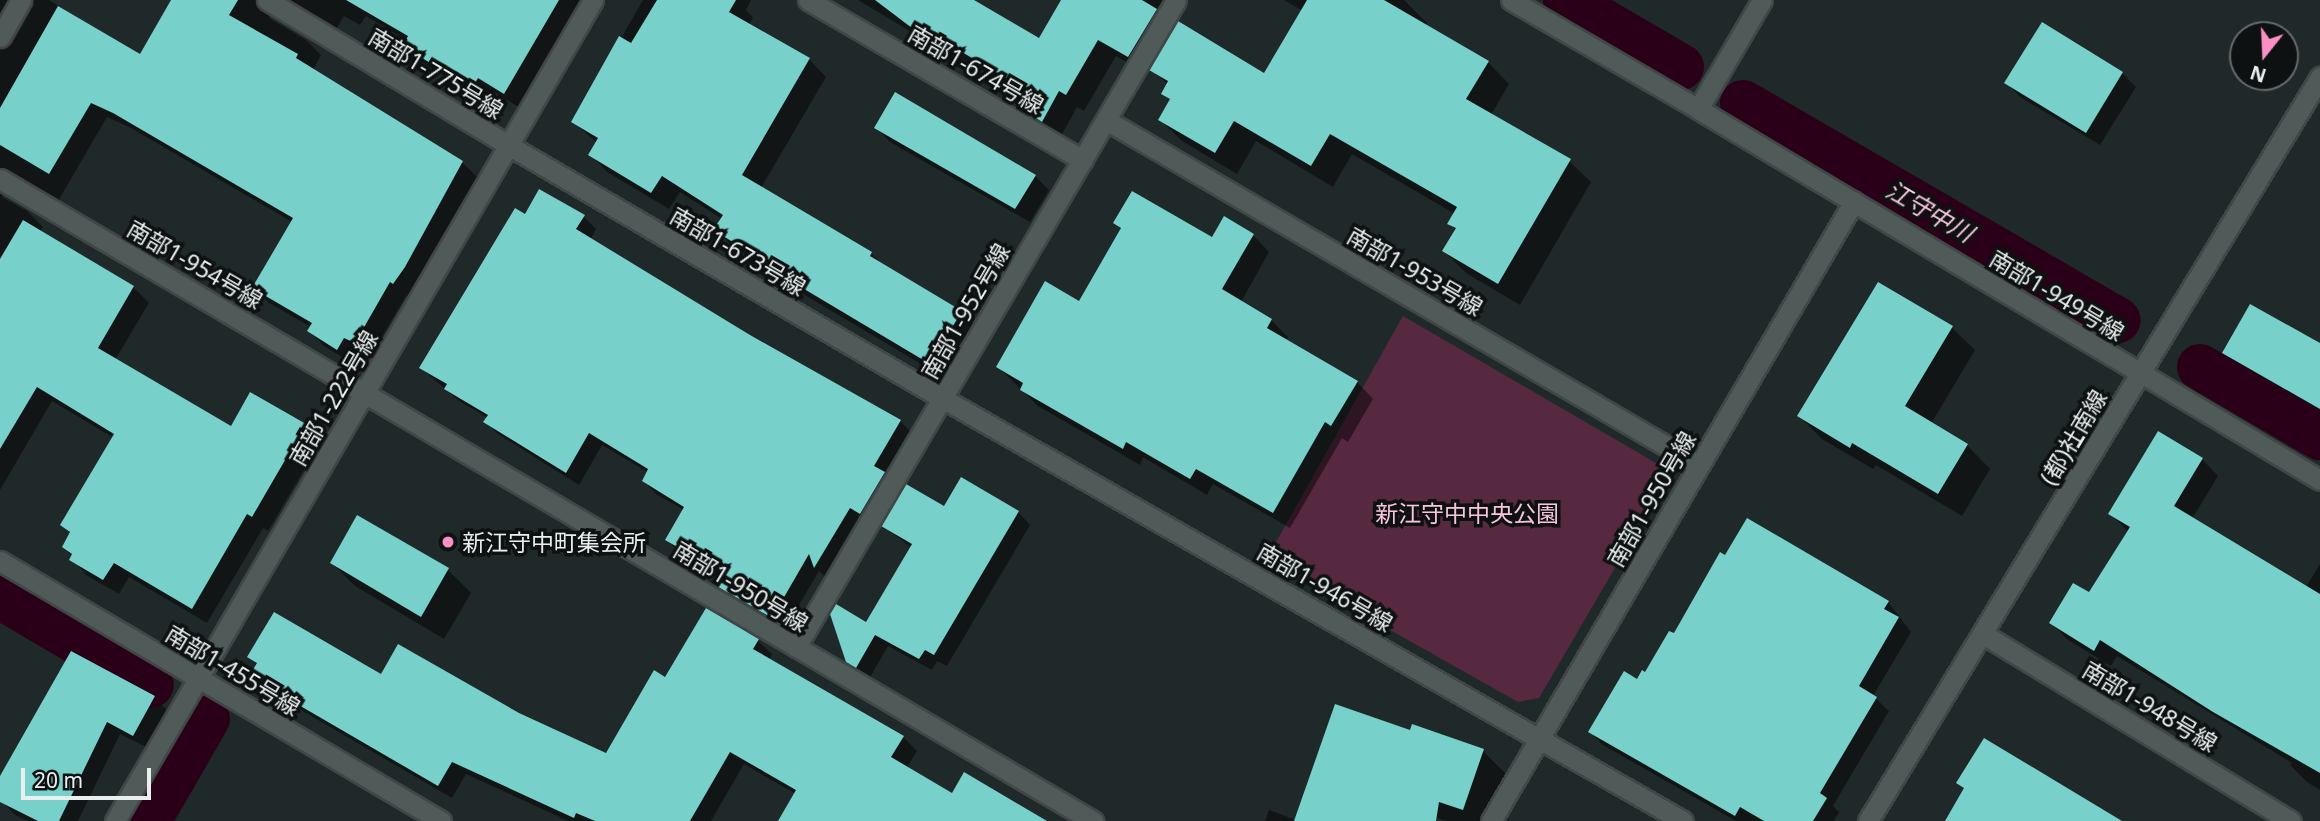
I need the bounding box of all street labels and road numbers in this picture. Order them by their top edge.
street label: 南部1-674号線 [903,19,1049,119]
street label: 南部1-775号線 [364,22,508,124]
street label: 南部1-673号線 [665,201,811,301]
street label: 南部1-954号線 [122,214,268,314]
street label: 南部1-953号線 [1342,221,1488,321]
street label: 南部1-952号線 [915,238,1015,384]
street label: 南部1-949号線 [1985,244,2129,346]
street label: 南部1-222号線 [283,325,383,471]
street label: (都)社南線 [2034,385,2112,489]
street label: 南部1-950号線 [1601,426,1701,572]
street label: 南部1-950号線 [669,535,813,637]
street label: 南部1-946号線 [1252,537,1398,637]
street label: 南部1-455号線 [161,619,305,721]
street label: 南部1-948号線 [2078,655,2222,757]

